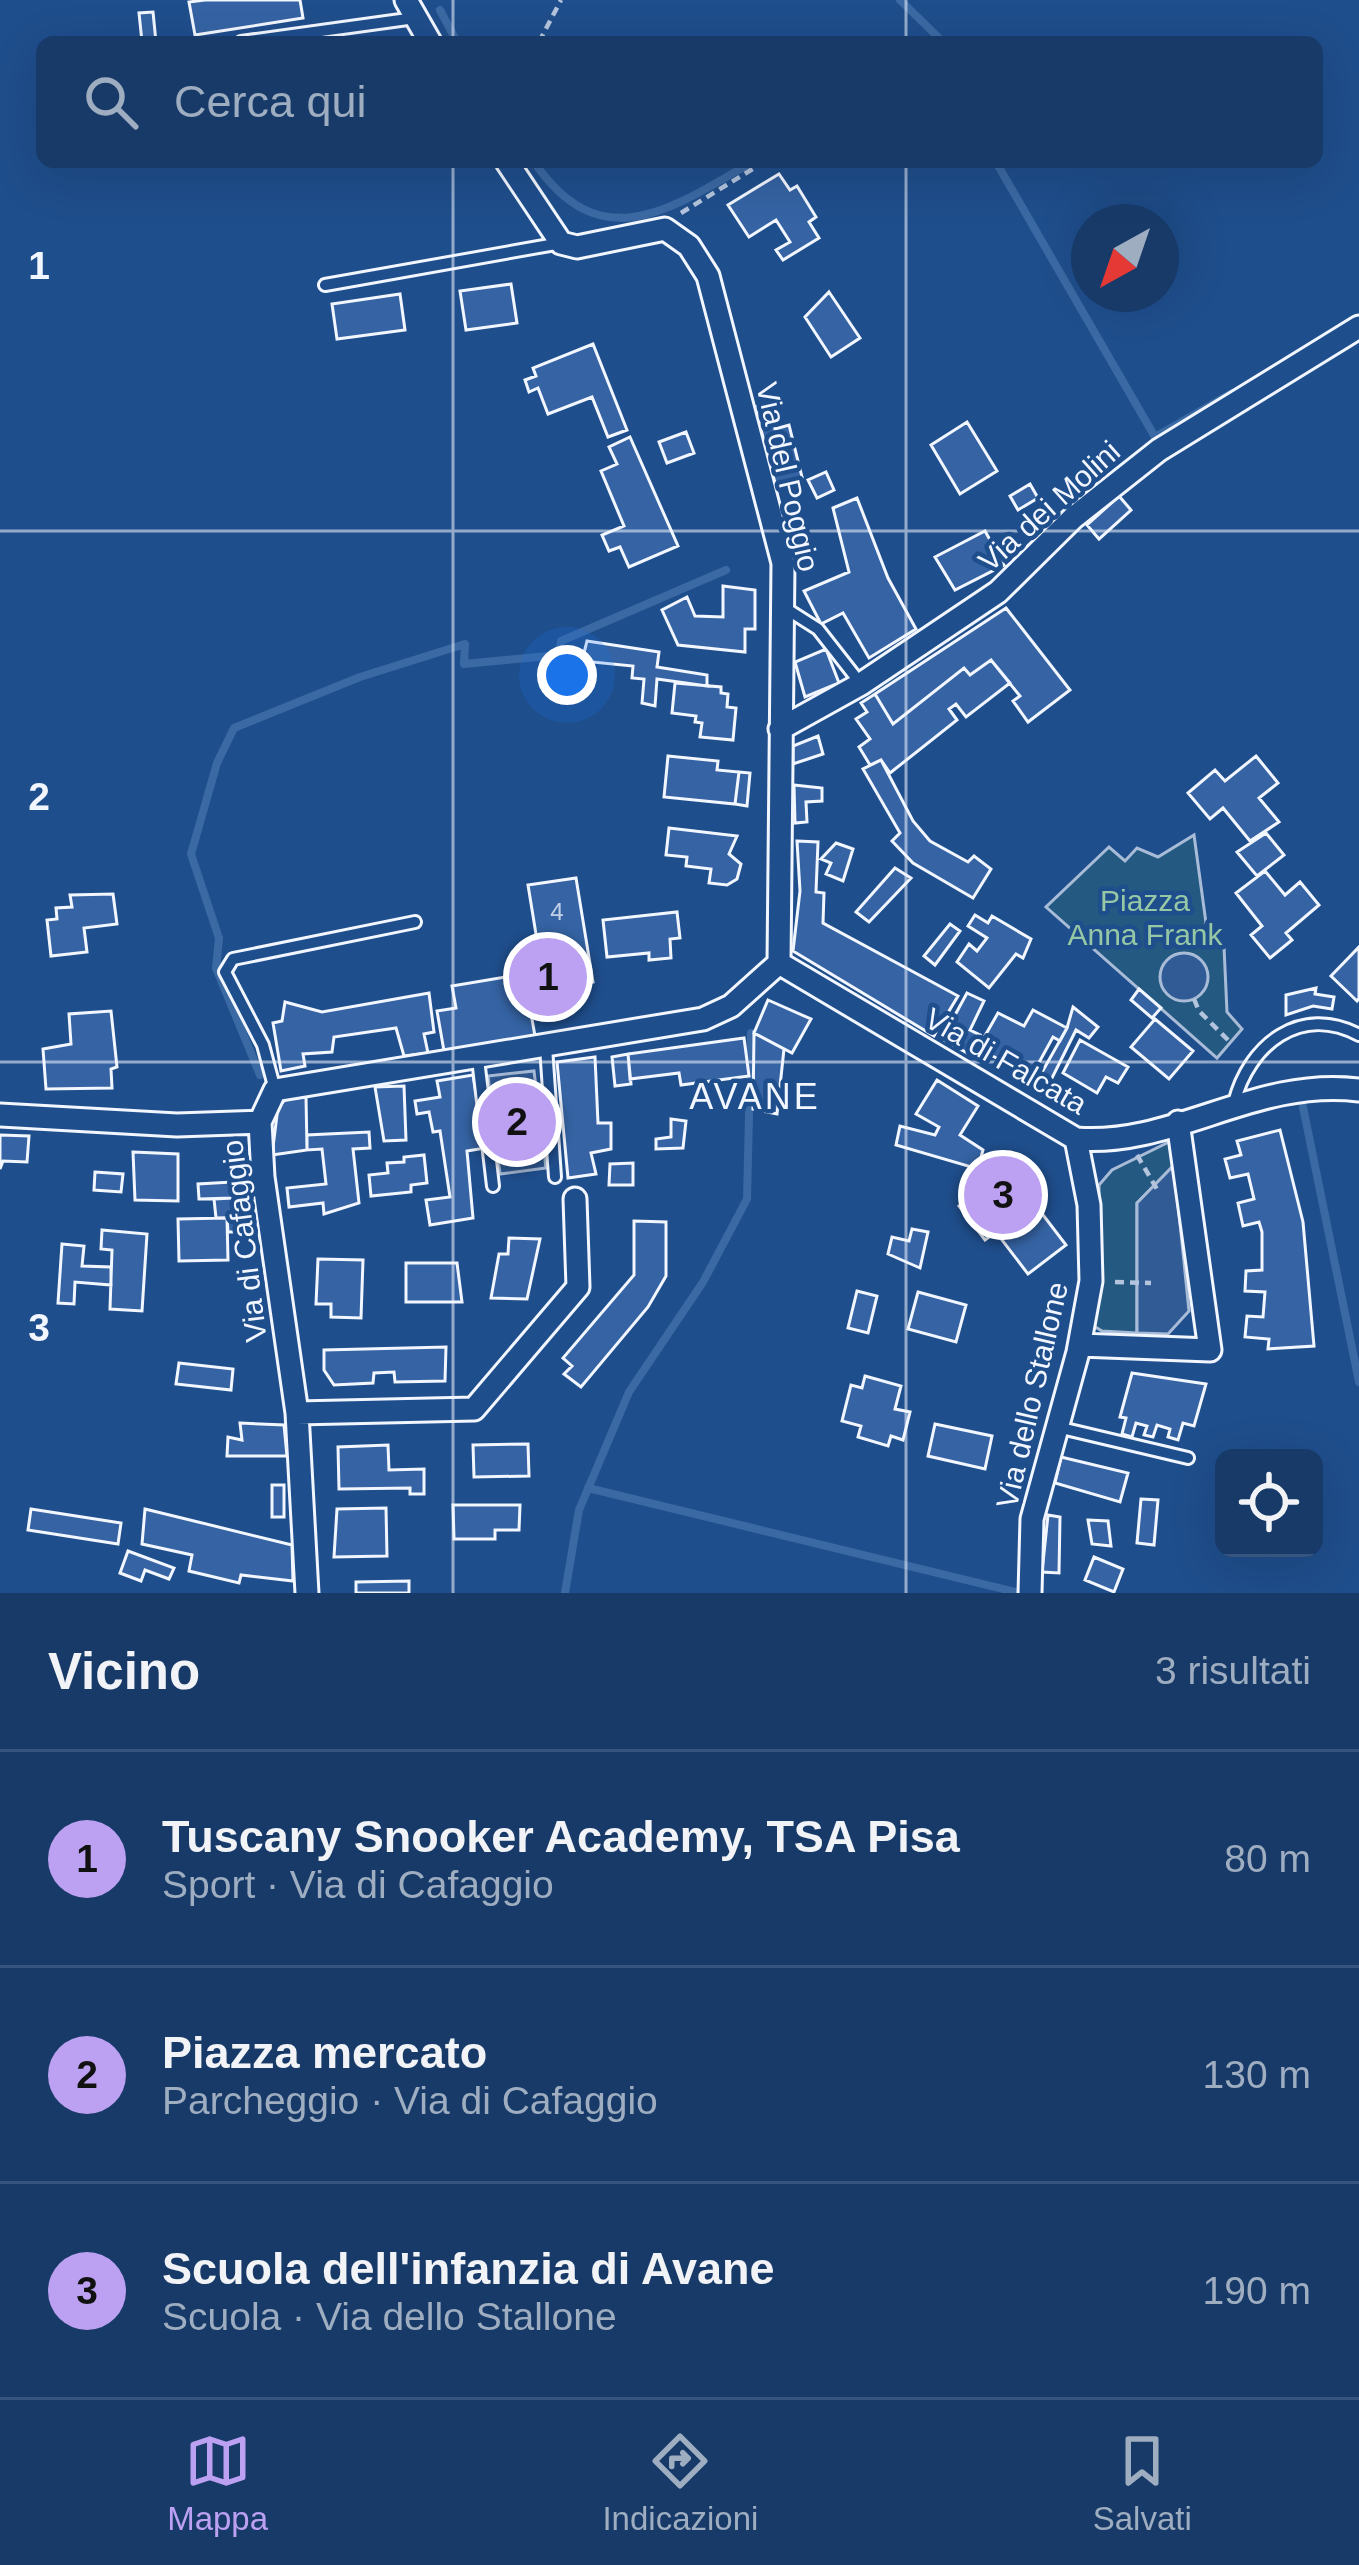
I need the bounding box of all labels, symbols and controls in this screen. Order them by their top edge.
search box [36,36,1323,168]
icon: search [78,69,144,135]
text: Cerca qui [174,76,367,127]
north arrow [1071,204,1179,312]
text: 1 [28,244,50,287]
street label: Via del Poggio [750,379,826,575]
street label: Via dei Molini [972,434,1126,578]
your location [537,645,597,705]
text: 2 [28,775,50,818]
park label: Piazza Anna Frank [1067,884,1224,951]
house number: 4 [550,898,564,925]
pin: 1 [509,932,587,1022]
street label: Via di Falcata [919,1001,1093,1121]
district label: AVANE [689,1076,821,1117]
pin: 2 [478,1077,556,1167]
street label: Via di Cafaggio [215,1138,273,1344]
pin: 3 [964,1150,1042,1240]
street label: Via dello Stallone [990,1279,1074,1511]
text: 3 [28,1306,50,1349]
map controls [1215,1449,1323,1557]
button: locate [1215,1449,1323,1557]
text: Vicino [48,1643,200,1700]
text: 3 risultati [1155,1649,1311,1692]
text: Tuscany Snooker Academy, TSA Pisa [162,1811,960,1862]
text: 1 [76,1837,98,1880]
text: 80 m [1224,1837,1311,1880]
text: Sport · Via di Cafaggio [162,1863,554,1906]
text: Piazza mercato [162,2027,487,2078]
text: 2 [76,2053,98,2096]
text: 130 m [1203,2053,1311,2096]
text: Parcheggio · Via di Cafaggio [162,2079,658,2122]
text: Scuola dell'infanzia di Avane [162,2243,775,2294]
text: 3 [76,2269,98,2312]
text: 190 m [1203,2269,1311,2312]
text: Scuola · Via dello Stallone [162,2295,617,2338]
tab: Mappa [167,2428,268,2538]
tab: Indicazioni [602,2428,758,2538]
tab: Salvati [1093,2428,1192,2538]

